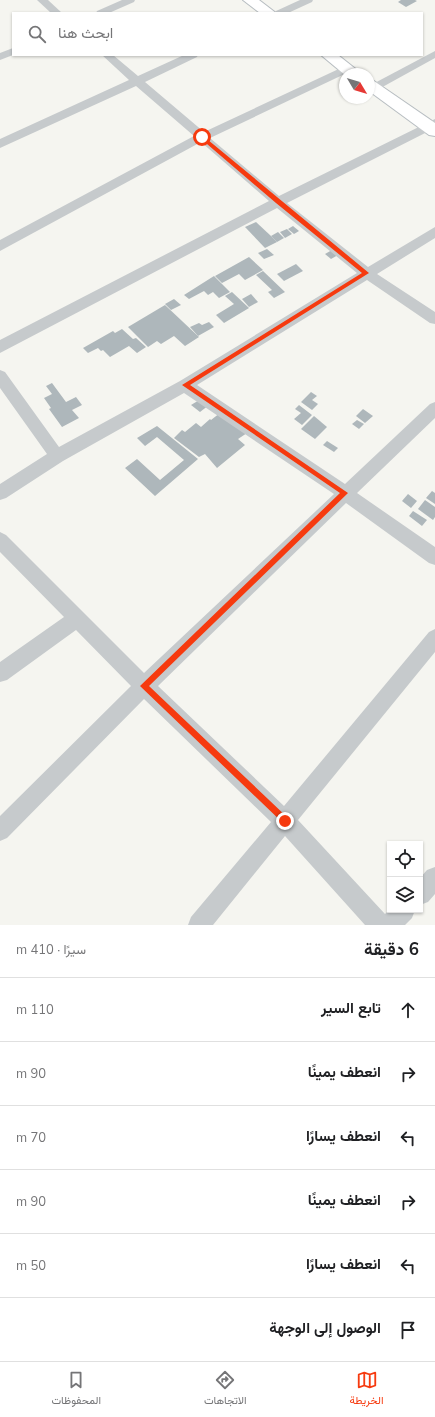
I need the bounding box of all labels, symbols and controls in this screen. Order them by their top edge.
search box [12,12,423,56]
icon: search [26,23,48,45]
text: ابحث هنا [58,23,113,43]
north arrow [339,68,375,104]
route start [193,128,211,146]
route end [276,812,294,830]
map controls [387,841,423,913]
button: locate [387,841,423,877]
button: layers [387,877,423,913]
text: 6 دقيقة [364,938,419,961]
text: سيرًا · 410 m [16,941,86,959]
text: تابع السير [321,998,381,1018]
icon: ahead [397,999,419,1021]
text: 110 m [16,1001,54,1019]
text: انعطف يمينًا [308,1062,381,1082]
icon: right [397,1063,419,1085]
text: 90 m [16,1065,46,1083]
text: انعطف يسارًا [306,1126,381,1146]
icon: left [397,1127,419,1149]
text: 70 m [16,1129,46,1147]
text: انعطف يمينًا [308,1190,381,1210]
icon: right [397,1191,419,1213]
text: 90 m [16,1193,46,1211]
text: انعطف يسارًا [306,1254,381,1274]
icon: left [397,1255,419,1277]
text: 50 m [16,1257,46,1275]
text: الوصول إلى الوجهة [269,1318,381,1338]
icon: arrive [397,1319,419,1341]
tab: المحفوظات [51,1369,101,1410]
tab: الاتجاهات [204,1369,247,1410]
tab: الخريطة [350,1369,384,1410]

